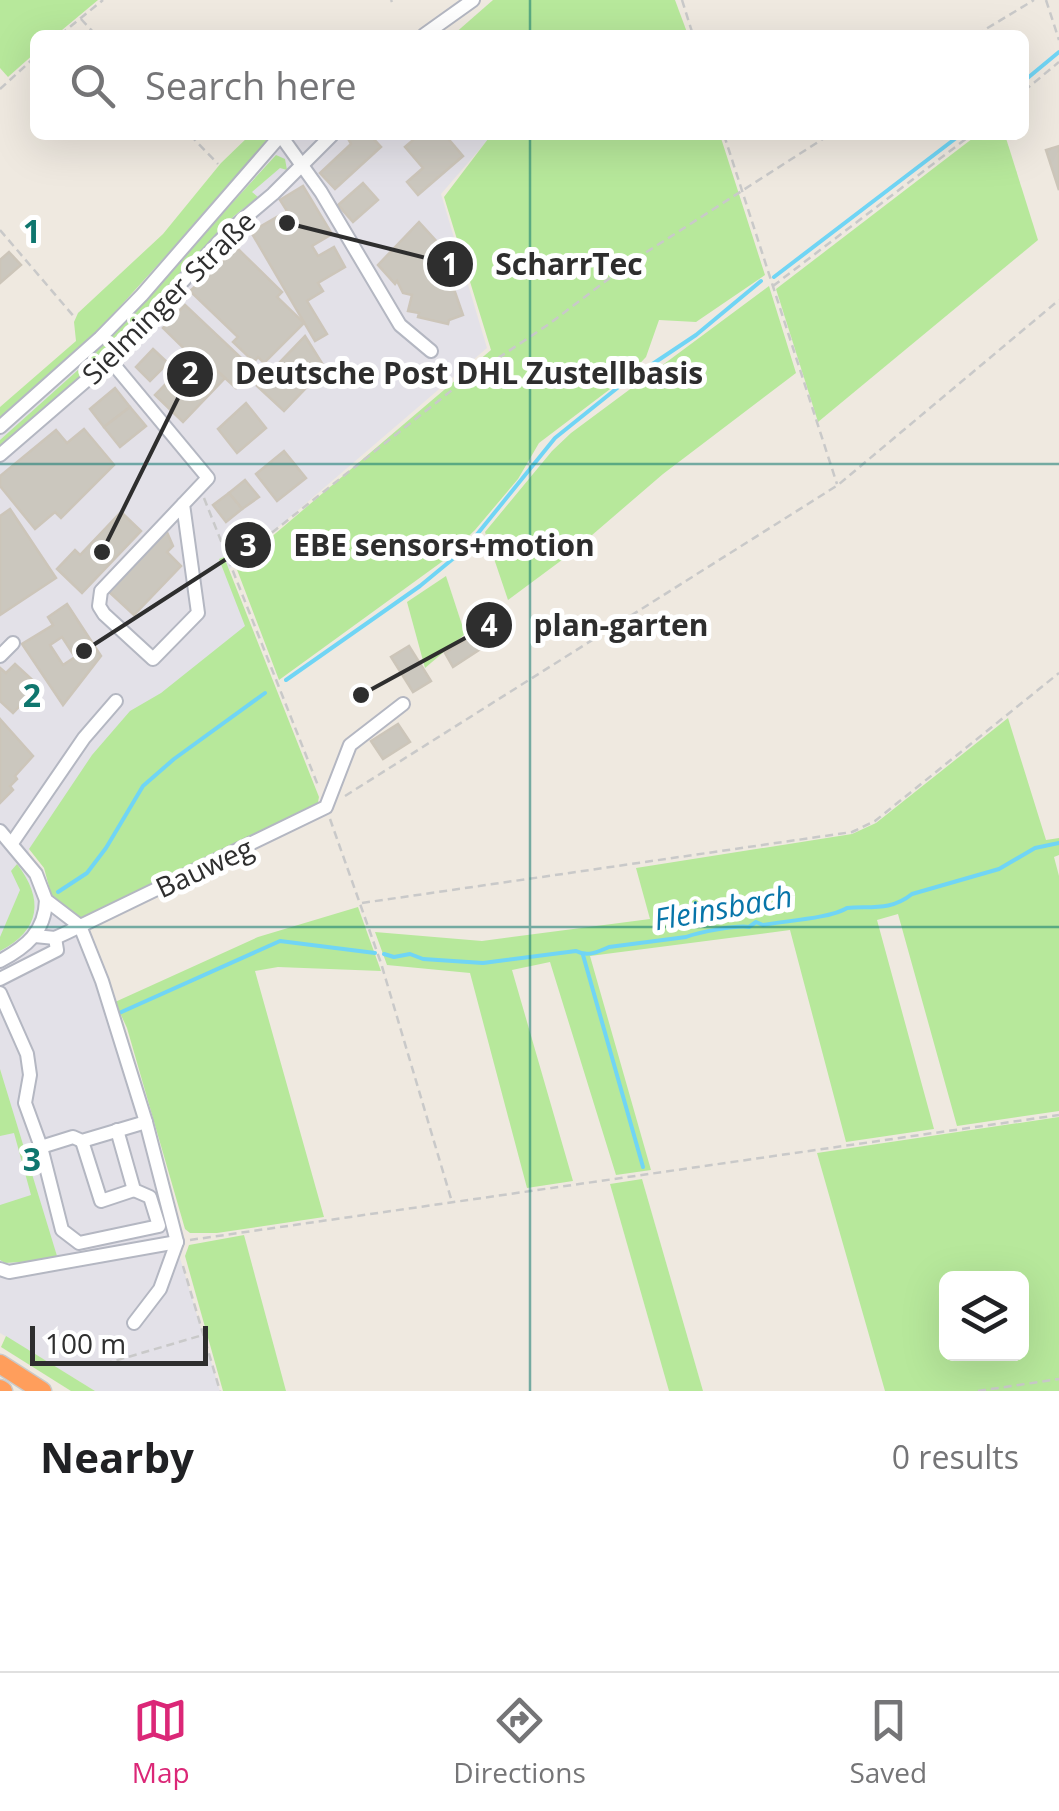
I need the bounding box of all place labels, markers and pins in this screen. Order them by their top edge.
callout: ScharrTec [425,234,663,294]
callout: Deutsche Post DHL Zustellbasis [165,344,723,404]
callout: EBE sensors+motion [223,515,615,575]
callout: plan-garten [464,595,729,655]

